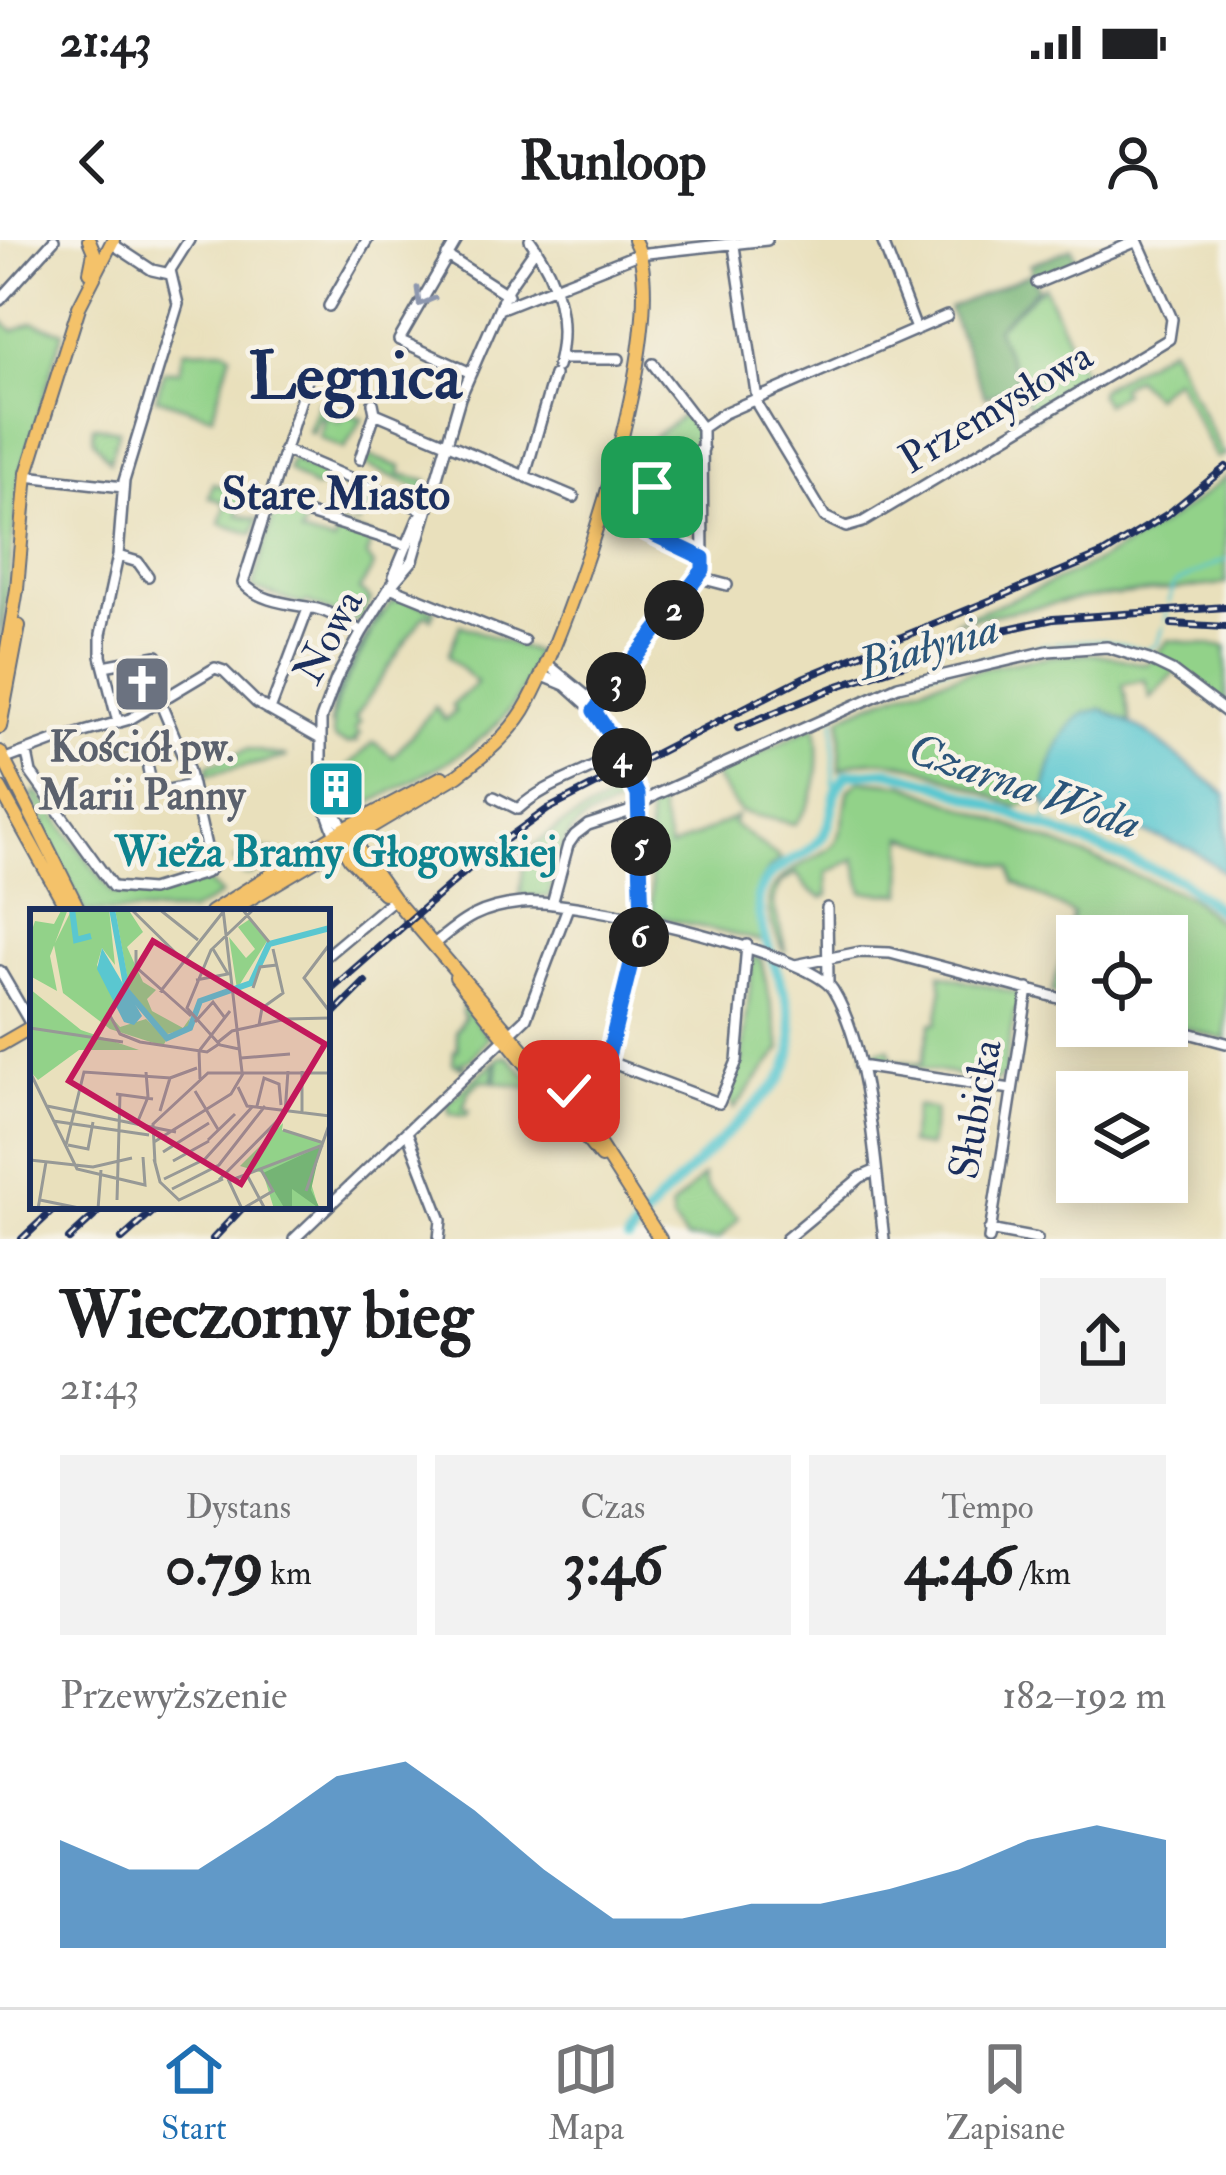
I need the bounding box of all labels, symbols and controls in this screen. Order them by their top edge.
text: 21:43 [60,14,152,70]
text: Runloop [520,128,706,196]
icon: back [60,129,126,195]
icon: person [1100,129,1166,195]
one-way arrow [414,285,437,306]
street label: Przemysłowa [890,329,1103,486]
district label: Legnica [249,336,463,419]
pin [601,436,703,538]
icon: arrive [619,454,685,520]
district label: Stare Miasto [222,467,450,523]
street label: Nowa [282,580,375,693]
pin: 2 [644,580,704,640]
text: 2 [666,589,682,630]
water label: Białynia [850,600,1005,694]
pin: 3 [586,652,646,712]
church icon: Kościół pw. Marii Panny [111,653,173,715]
text: 3 [610,661,622,702]
water label: Czarna Woda [901,721,1148,853]
place label: Kościół pw. Marii Panny [38,722,247,823]
pin: 4 [592,728,652,788]
text: 4 [613,737,631,778]
building icon: Wieża Bramy Głogowskiej [305,758,367,820]
pin: 5 [611,816,671,876]
text: 5 [634,825,648,866]
place label: Wieża Bramy Głogowskiej [114,827,557,880]
pin: 6 [609,907,669,967]
inset map [30,909,330,1209]
map controls [1056,915,1188,1203]
button: locate [1056,915,1188,1047]
text: 6 [631,916,647,957]
street label: Słubicka [938,1035,1014,1183]
pin [518,1040,620,1142]
icon: check [536,1058,602,1124]
button: layers [1056,1071,1188,1203]
text: Wieczorny bieg [60,1275,473,1358]
button: share [1040,1278,1166,1404]
text: 21:43 [60,1362,139,1411]
text: Dystans [186,1487,291,1528]
text: Czas [581,1487,645,1528]
text: Tempo [942,1487,1034,1528]
text: 0.79 [165,1528,263,1603]
text: 3:46 [563,1528,663,1603]
text: 4:46 [904,1528,1014,1603]
text: km [263,1553,312,1594]
text: /km [1014,1553,1071,1594]
text: Przewyższenie [60,1671,287,1720]
text: 182–192 m [1002,1671,1166,1720]
tab: Start [161,2036,227,2149]
tab: Mapa [549,2036,624,2149]
tab: Zapisane [946,2036,1065,2149]

